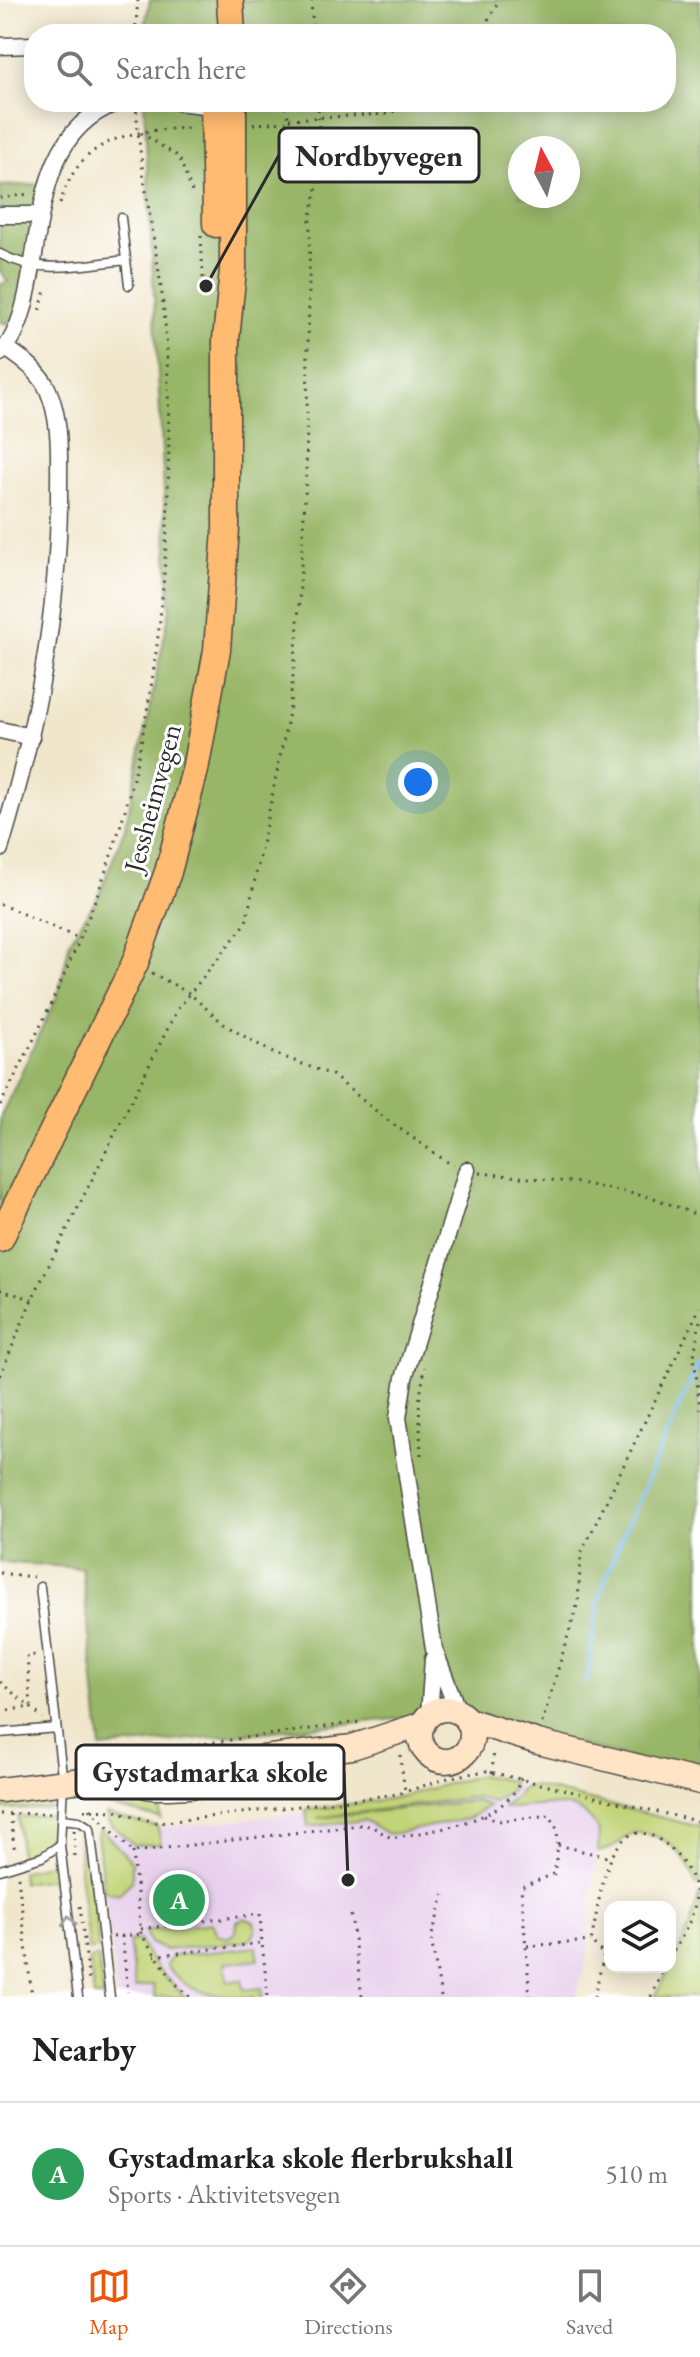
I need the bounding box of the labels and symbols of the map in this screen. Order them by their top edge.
callout: Nordbyvegen [279,128,479,182]
text: Nordbyvegen [295,136,463,175]
north arrow [508,136,580,208]
street label: Jessheimvegen [114,720,189,878]
your location [398,762,438,802]
callout: Gystadmarka skole [76,1745,344,1799]
text: Gystadmarka skole [92,1752,328,1791]
pin: A [153,1870,205,1930]
one-way arrow [61,1914,78,1927]

